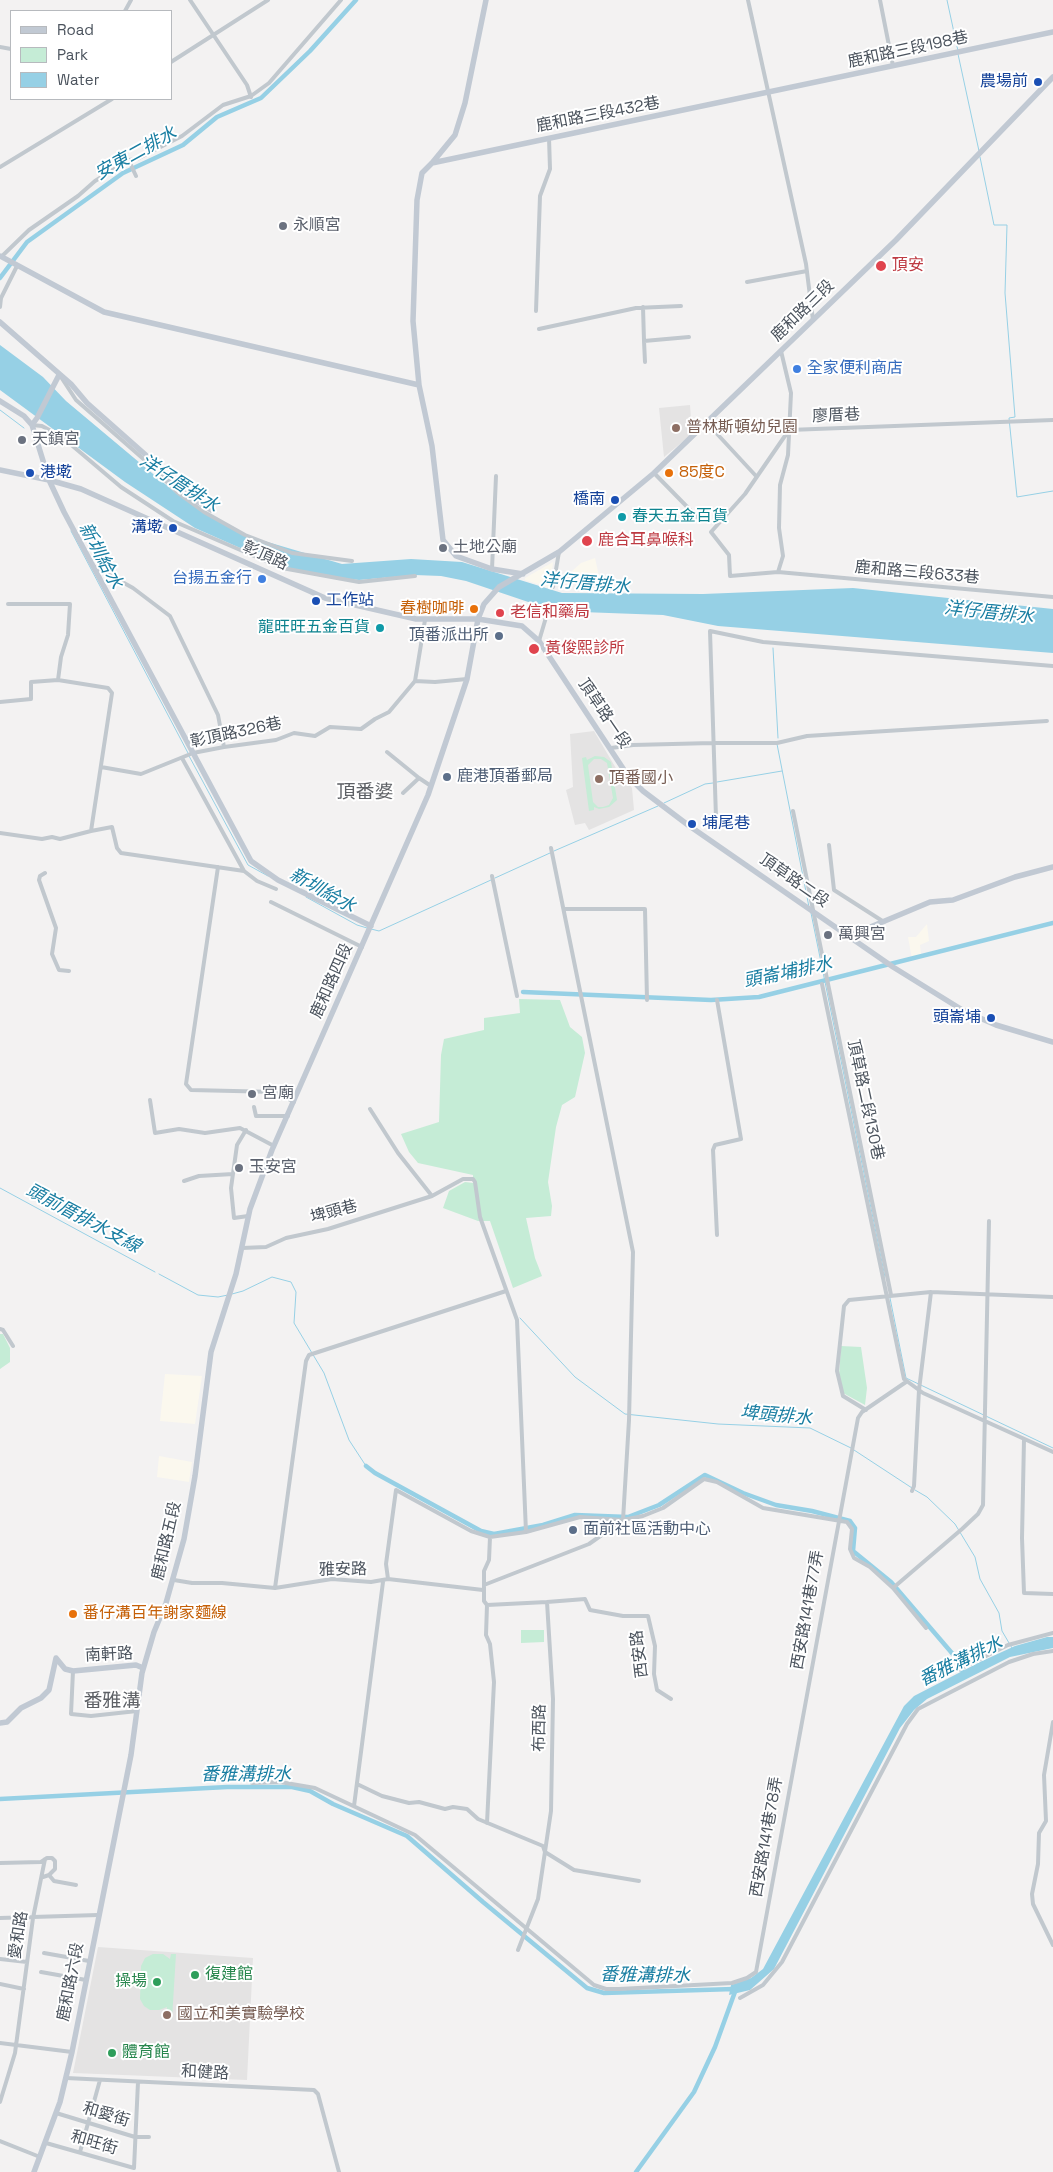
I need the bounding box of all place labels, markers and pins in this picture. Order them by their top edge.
place label: 農場前 [980,72,1028,92]
marker: 農場前 [1032,76,1044,88]
place label: 永順宮 [293,216,341,236]
marker: 永順宮 [277,220,289,232]
place label: 頂安 [892,256,924,276]
marker: 頂安 [874,259,888,273]
place label: 全家便利商店 [807,359,903,379]
marker: 全家便利商店 [791,363,803,375]
place label: 普林斯頓幼兒園 [686,418,798,438]
marker: 普林斯頓幼兒園 [670,422,682,434]
place label: 天鎮宮 [32,430,80,450]
marker: 天鎮宮 [16,434,28,446]
place label: 港墘 [40,463,72,483]
place label: 85度C [679,463,725,483]
marker: 港墘 [24,467,36,479]
marker: 85度C [663,467,675,479]
place label: 橋南 [573,490,605,510]
marker: 橋南 [609,494,621,506]
place label: 春天五金百貨 [632,507,728,527]
marker: 春天五金百貨 [616,511,628,523]
place label: 溝墘 [131,518,163,538]
marker: 溝墘 [167,522,179,534]
place label: 鹿合耳鼻喉科 [598,531,694,551]
marker: 鹿合耳鼻喉科 [580,534,594,548]
place label: 土地公廟 [453,538,517,558]
marker: 土地公廟 [437,542,449,554]
place label: 台揚五金行 [172,569,252,589]
marker: 台揚五金行 [256,573,268,585]
place label: 工作站 [326,591,374,611]
marker: 工作站 [310,595,322,607]
place label: 春樹咖啡 [400,599,464,619]
marker: 春樹咖啡 [468,603,480,615]
place label: 老信和藥局 [510,603,590,623]
marker: 老信和藥局 [494,607,506,619]
place label: 龍旺旺五金百貨 [258,618,370,638]
marker: 龍旺旺五金百貨 [374,622,386,634]
place label: 頂番派出所 [409,626,489,646]
marker: 頂番派出所 [493,630,505,642]
place label: 黃俊熙診所 [545,639,625,659]
marker: 黃俊熙診所 [527,642,541,656]
place label: 鹿港頂番郵局 [457,767,553,787]
place label: 頂番國小 [609,769,673,789]
marker: 鹿港頂番郵局 [441,771,453,783]
marker: 頂番國小 [593,773,605,785]
place label: 埔尾巷 [702,814,750,834]
marker: 埔尾巷 [686,818,698,830]
place label: 萬興宮 [838,925,886,945]
marker: 萬興宮 [822,929,834,941]
place label: 頭崙埔 [933,1008,981,1028]
marker: 頭崙埔 [985,1012,997,1024]
place label: 宮廟 [262,1084,294,1104]
marker: 宮廟 [246,1088,258,1100]
place label: 玉安宮 [249,1158,297,1178]
marker: 玉安宮 [233,1162,245,1174]
place label: 面前社區活動中心 [583,1520,711,1540]
marker: 面前社區活動中心 [567,1524,579,1536]
place label: 番仔溝百年謝家麵線 [83,1604,227,1624]
marker: 番仔溝百年謝家麵線 [67,1608,79,1620]
place label: 復建館 [205,1965,253,1985]
marker: 復建館 [189,1969,201,1981]
place label: 操場 [115,1972,147,1992]
marker: 操場 [151,1976,163,1988]
place label: 國立和美實驗學校 [177,2005,305,2025]
marker: 國立和美實驗學校 [161,2009,173,2021]
place label: 體育館 [122,2043,170,2063]
marker: 體育館 [106,2047,118,2059]

